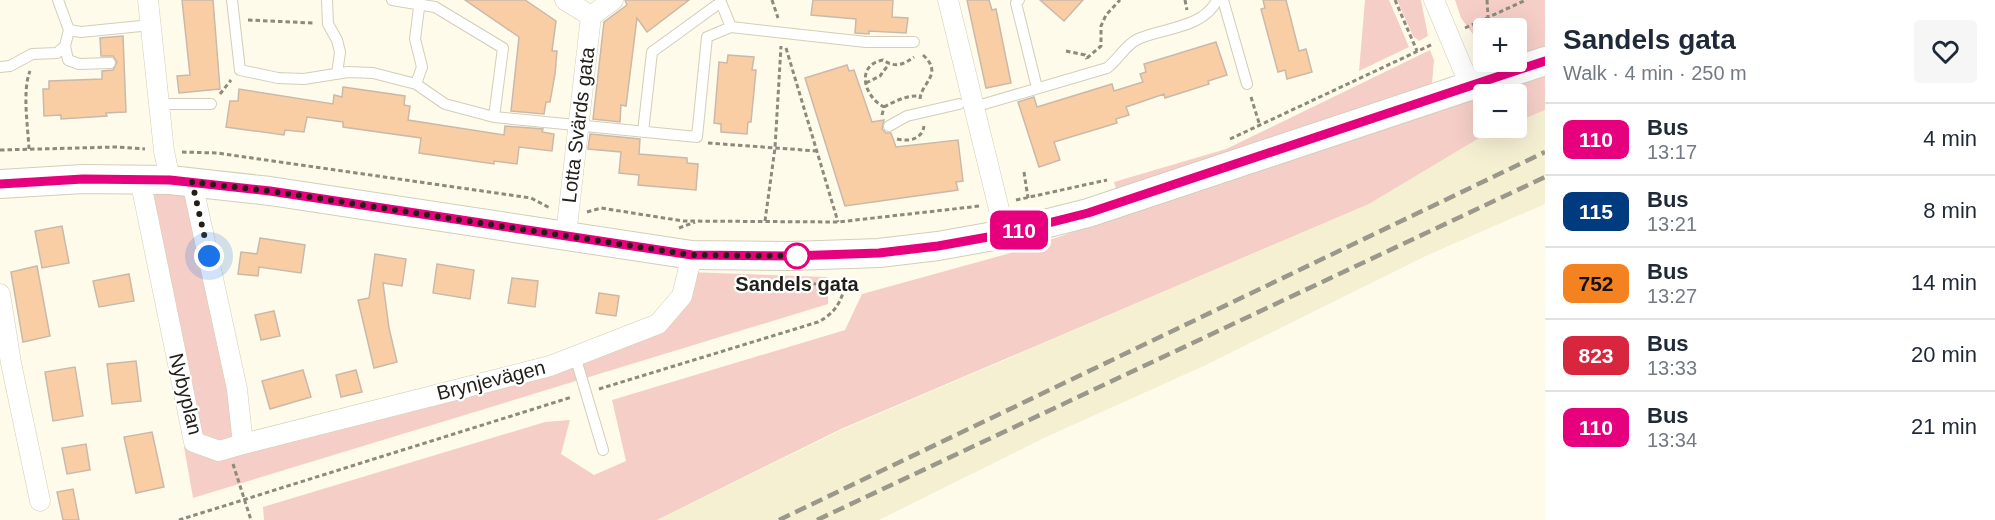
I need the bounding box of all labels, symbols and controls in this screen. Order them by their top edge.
map controls [1473,18,1527,138]
button: + [1473,18,1527,72]
button: heart [1914,20,1977,83]
text: Sandels gata [1563,24,1736,55]
street label: Lotta Svärds gata [558,45,599,204]
text: Walk · 4 min · 250 m [1563,62,1747,84]
button: − [1473,84,1527,138]
text: Bus [1647,115,1689,140]
text: 4 min [1923,126,1977,151]
text: 110 [1579,128,1613,151]
text: 13:17 [1647,141,1697,163]
text: Bus [1647,187,1689,212]
text: 8 min [1923,198,1977,223]
text: 115 [1579,200,1613,223]
line badge: 110 [984,210,1054,250]
text: 13:21 [1647,213,1697,235]
text: 110 [1002,219,1036,242]
your location [194,241,224,271]
marker: Sandels gata [784,243,810,269]
text: Bus [1647,259,1689,284]
text: 14 min [1911,270,1977,295]
text: 752 [1578,272,1614,295]
place label: Sandels gata [735,273,860,295]
text: 13:27 [1647,285,1697,307]
text: Bus [1647,331,1689,356]
text: 20 min [1911,342,1977,367]
text: 823 [1578,344,1614,367]
street label: Nybyplan [165,351,207,437]
street label: Brynjevägen [434,356,548,404]
text: 13:33 [1647,357,1697,379]
text: Bus [1647,403,1689,428]
text: 21 min [1911,414,1977,439]
text: 110 [1579,416,1613,439]
text: 13:34 [1647,429,1697,451]

